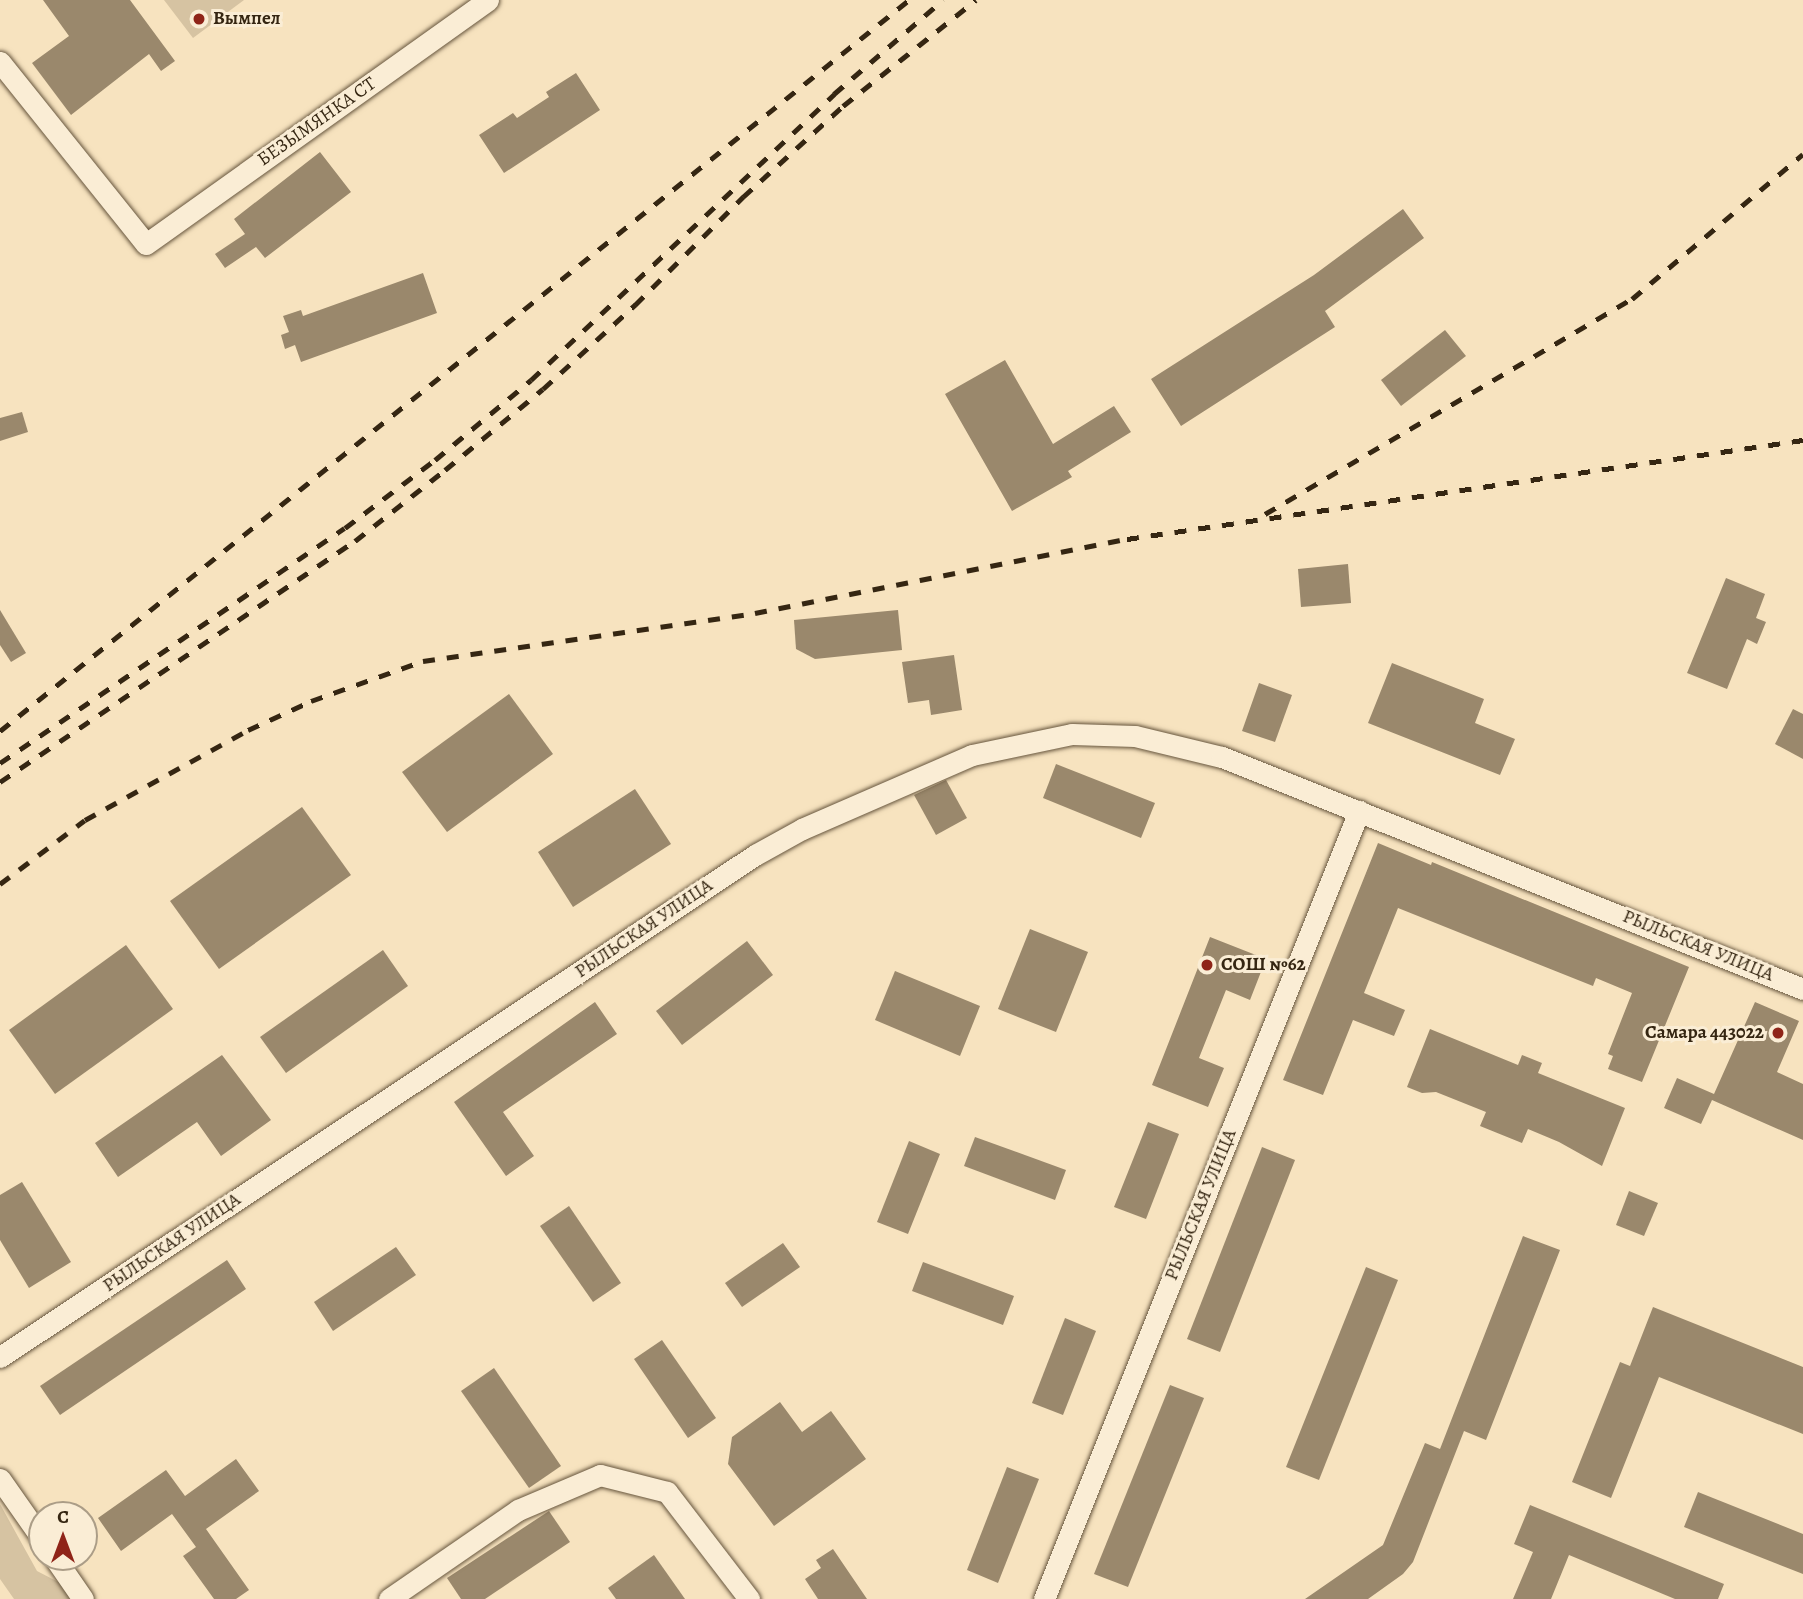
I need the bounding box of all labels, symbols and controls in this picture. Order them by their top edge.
place label: Вымпел [213,8,281,30]
marker: Вымпел [191,11,207,27]
street label: БЕЗЫМЯНКА СТ [253,73,381,171]
street label: РЫЛЬСКАЯ УЛИЦА [571,875,717,983]
street label: РЫЛЬСКАЯ УЛИЦА [1619,905,1777,987]
place label: СОШ №62 [1221,954,1306,976]
marker: СОШ №62 [1199,957,1215,973]
place label: Самара 443022 [1645,1022,1764,1044]
marker: Самара 443022 [1770,1025,1786,1041]
street label: РЫЛЬСКАЯ УЛИЦА [1160,1126,1242,1284]
street label: РЫЛЬСКАЯ УЛИЦА [99,1189,245,1297]
north arrow [28,1501,98,1571]
text: С [57,1504,69,1530]

